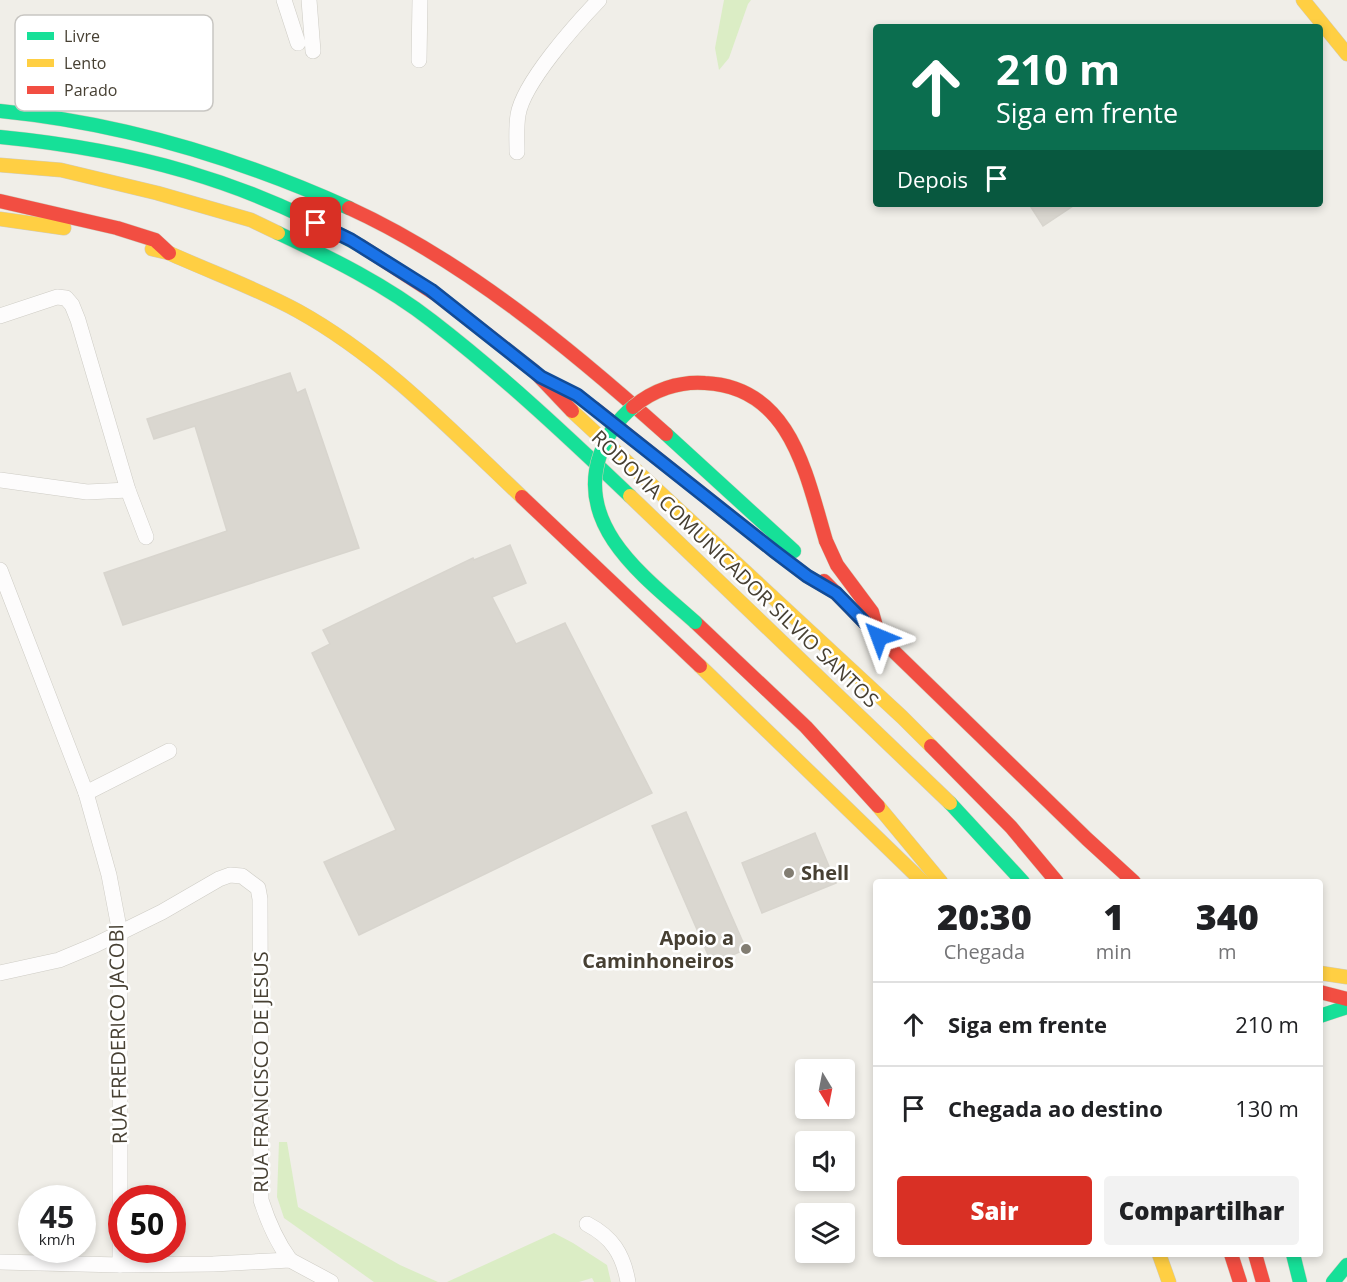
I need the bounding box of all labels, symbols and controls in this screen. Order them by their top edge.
legend [15,15,213,111]
text: Livre [64,25,100,47]
text: 210 m [996,40,1120,97]
icon: ahead [897,48,975,126]
text: Lento [64,52,106,74]
text: Parado [64,79,117,101]
text: Siga em frente [996,94,1178,131]
icon: arrive [980,162,1013,195]
text: Depois [897,164,968,194]
pin [290,197,341,248]
icon: arrive [299,206,332,239]
street label: RODOVIA COMUNICADOR SILVIO SANTOS [586,424,885,713]
position arrow [847,605,911,669]
place label: Shell [801,859,849,886]
marker: Shell [782,866,796,880]
text: 20:30 [937,892,1032,941]
text: 1 [1103,892,1124,941]
text: 340 [1196,892,1259,941]
street label: RUA FREDERICO JACOBI [102,924,133,1144]
place label: Apoio a Caminhoneiros [582,924,734,974]
text: Chegada [944,938,1025,965]
text: min [1096,938,1132,965]
text: m [1218,938,1237,965]
marker: Apoio a Caminhoneiros [739,942,753,956]
street label: RUA FRANCISCO DE JESUS [247,951,274,1193]
icon: ahead [897,1008,930,1041]
text: Siga em frente [948,1009,1107,1039]
text: 210 m [1235,1009,1299,1039]
north arrow [795,1059,855,1119]
map controls [795,1059,855,1263]
icon: arrive [897,1092,930,1125]
text: Chegada ao destino [948,1093,1163,1123]
text: 130 m [1235,1093,1299,1123]
button: sound [795,1131,855,1191]
button: Sair [897,1176,1092,1245]
button: Compartilhar [1104,1176,1299,1245]
speed limit sign: 50 [108,1185,186,1263]
text: 45 [40,1196,74,1237]
button: layers [795,1203,855,1263]
text: km/h [39,1229,75,1249]

